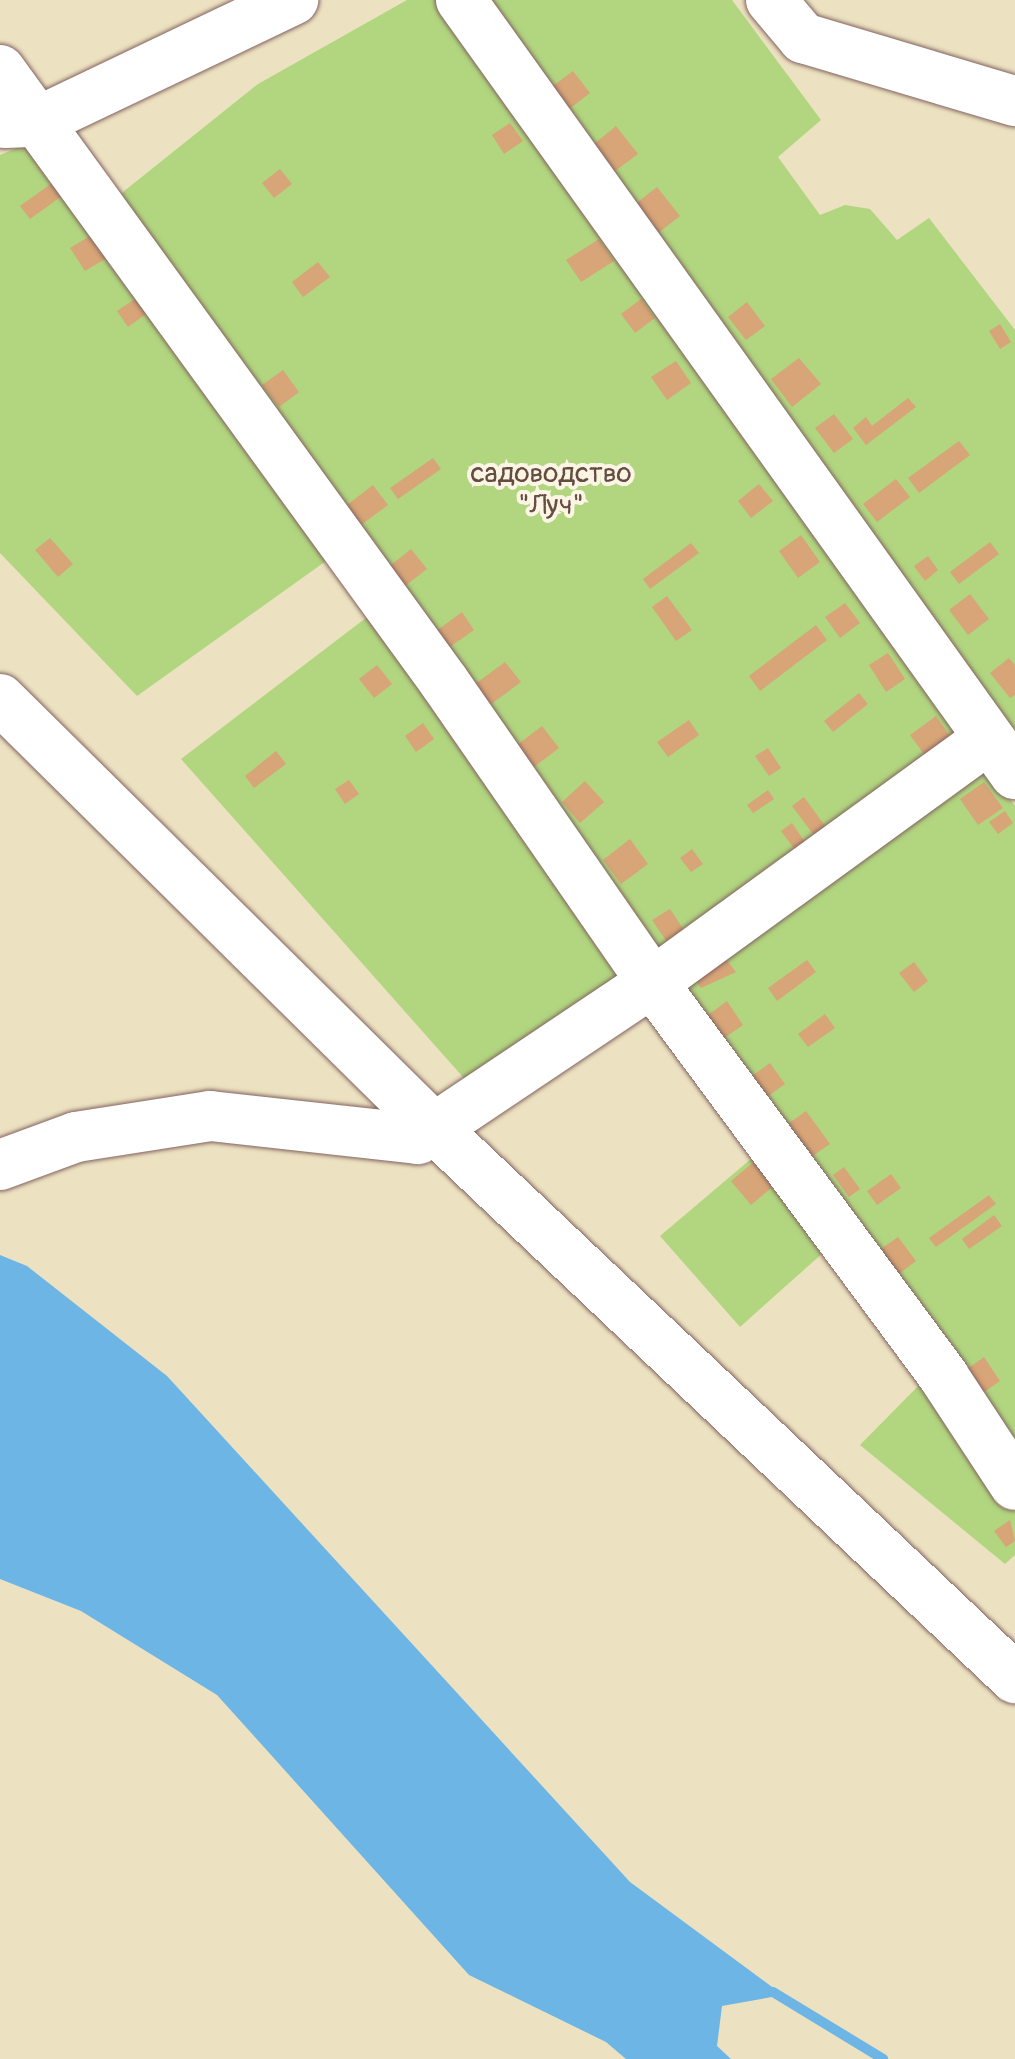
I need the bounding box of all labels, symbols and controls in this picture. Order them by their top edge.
park label: садоводство "Луч" [470,457,632,523]

